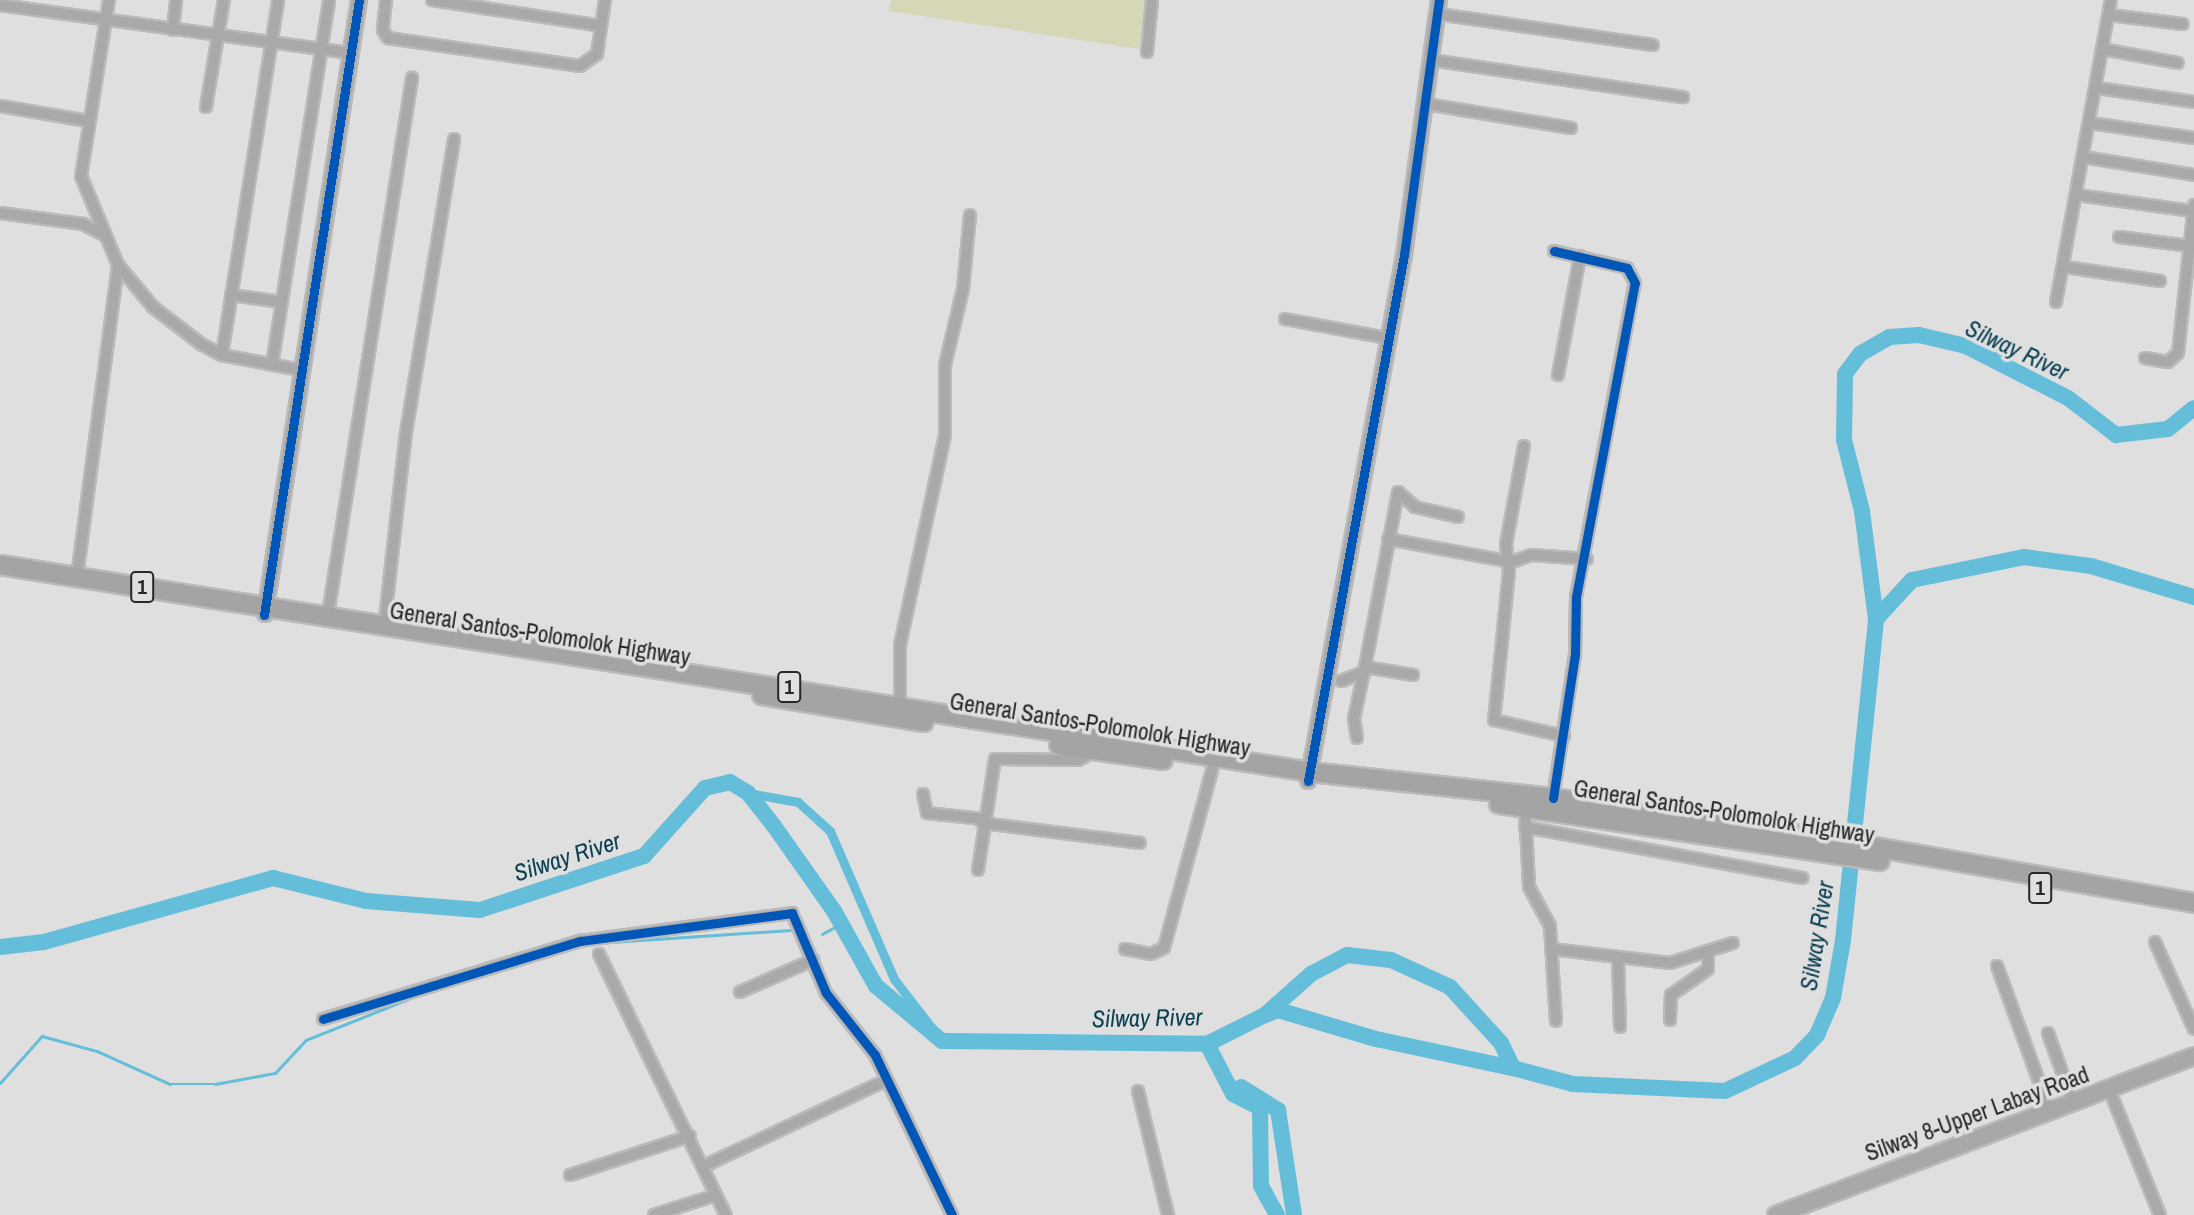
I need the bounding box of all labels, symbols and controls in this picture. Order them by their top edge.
water label: Silway River [1961,314,2073,386]
road number: 1 [130,570,154,604]
street label: General Santos-Polomolok Highway [388,597,692,671]
road number: 1 [777,670,801,704]
street label: General Santos-Polomolok Highway [948,688,1252,762]
street label: General Santos-Polomolok Highway [1572,775,1876,849]
water label: Silway River [510,826,624,888]
road number: 1 [2028,870,2052,906]
water label: Silway River [1794,879,1840,993]
water label: Silway River [1092,1003,1202,1033]
street label: Silway 8-Upper Labay Road [1861,1061,2093,1167]

